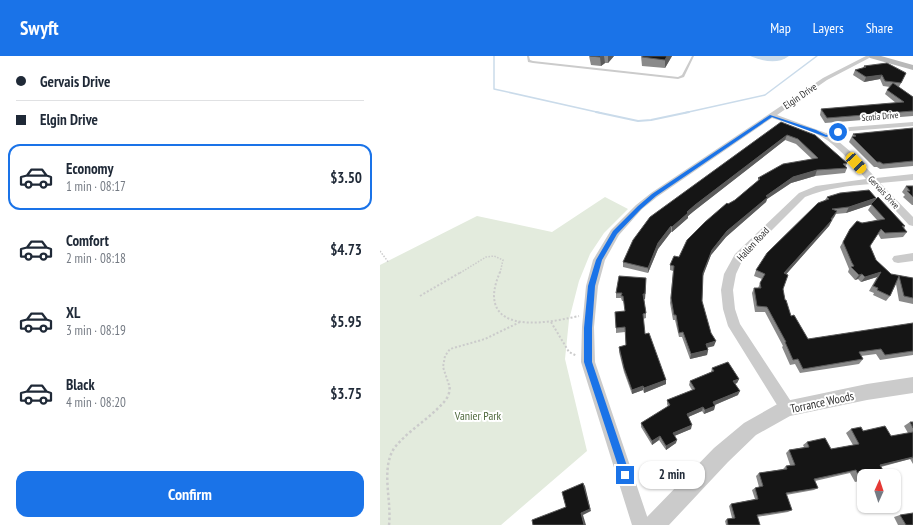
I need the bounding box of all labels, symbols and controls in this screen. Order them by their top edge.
text: Swyft [20,16,58,40]
text: Map [770,19,791,37]
text: Layers [813,19,844,37]
text: Share [866,19,893,37]
text: Gervais Drive [40,72,110,91]
street label: Elgin Drive [781,80,819,112]
street label: Scotia Drive [861,109,899,123]
text: Elgin Drive [40,110,98,129]
route start [829,123,847,141]
car [843,150,869,176]
icon: car [18,159,54,195]
text: Economy [66,159,114,178]
text: $3.50 [330,168,362,187]
street label: Gervais Drive [866,173,902,211]
text: 1 min · 08:17 [66,178,126,195]
street label: Hallen Road [734,224,772,264]
icon: car [18,231,54,267]
text: Comfort [66,231,109,250]
text: $4.73 [330,240,362,259]
text: 2 min · 08:18 [66,250,126,267]
icon: car [18,303,54,339]
text: XL [66,303,80,322]
text: $5.95 [330,312,362,331]
text: 3 min · 08:19 [66,322,126,339]
icon: car [18,375,54,411]
text: Black [66,375,95,394]
text: $3.75 [330,384,362,403]
street label: Torrance Woods [789,388,855,416]
text: 4 min · 08:20 [66,394,126,411]
park label: Vanier Park [454,408,502,423]
callout: 2 min [639,461,705,489]
route end [616,466,634,484]
text: 2 min [659,466,685,483]
north arrow [857,469,901,513]
map controls [857,469,901,513]
button: Confirm [16,471,364,517]

